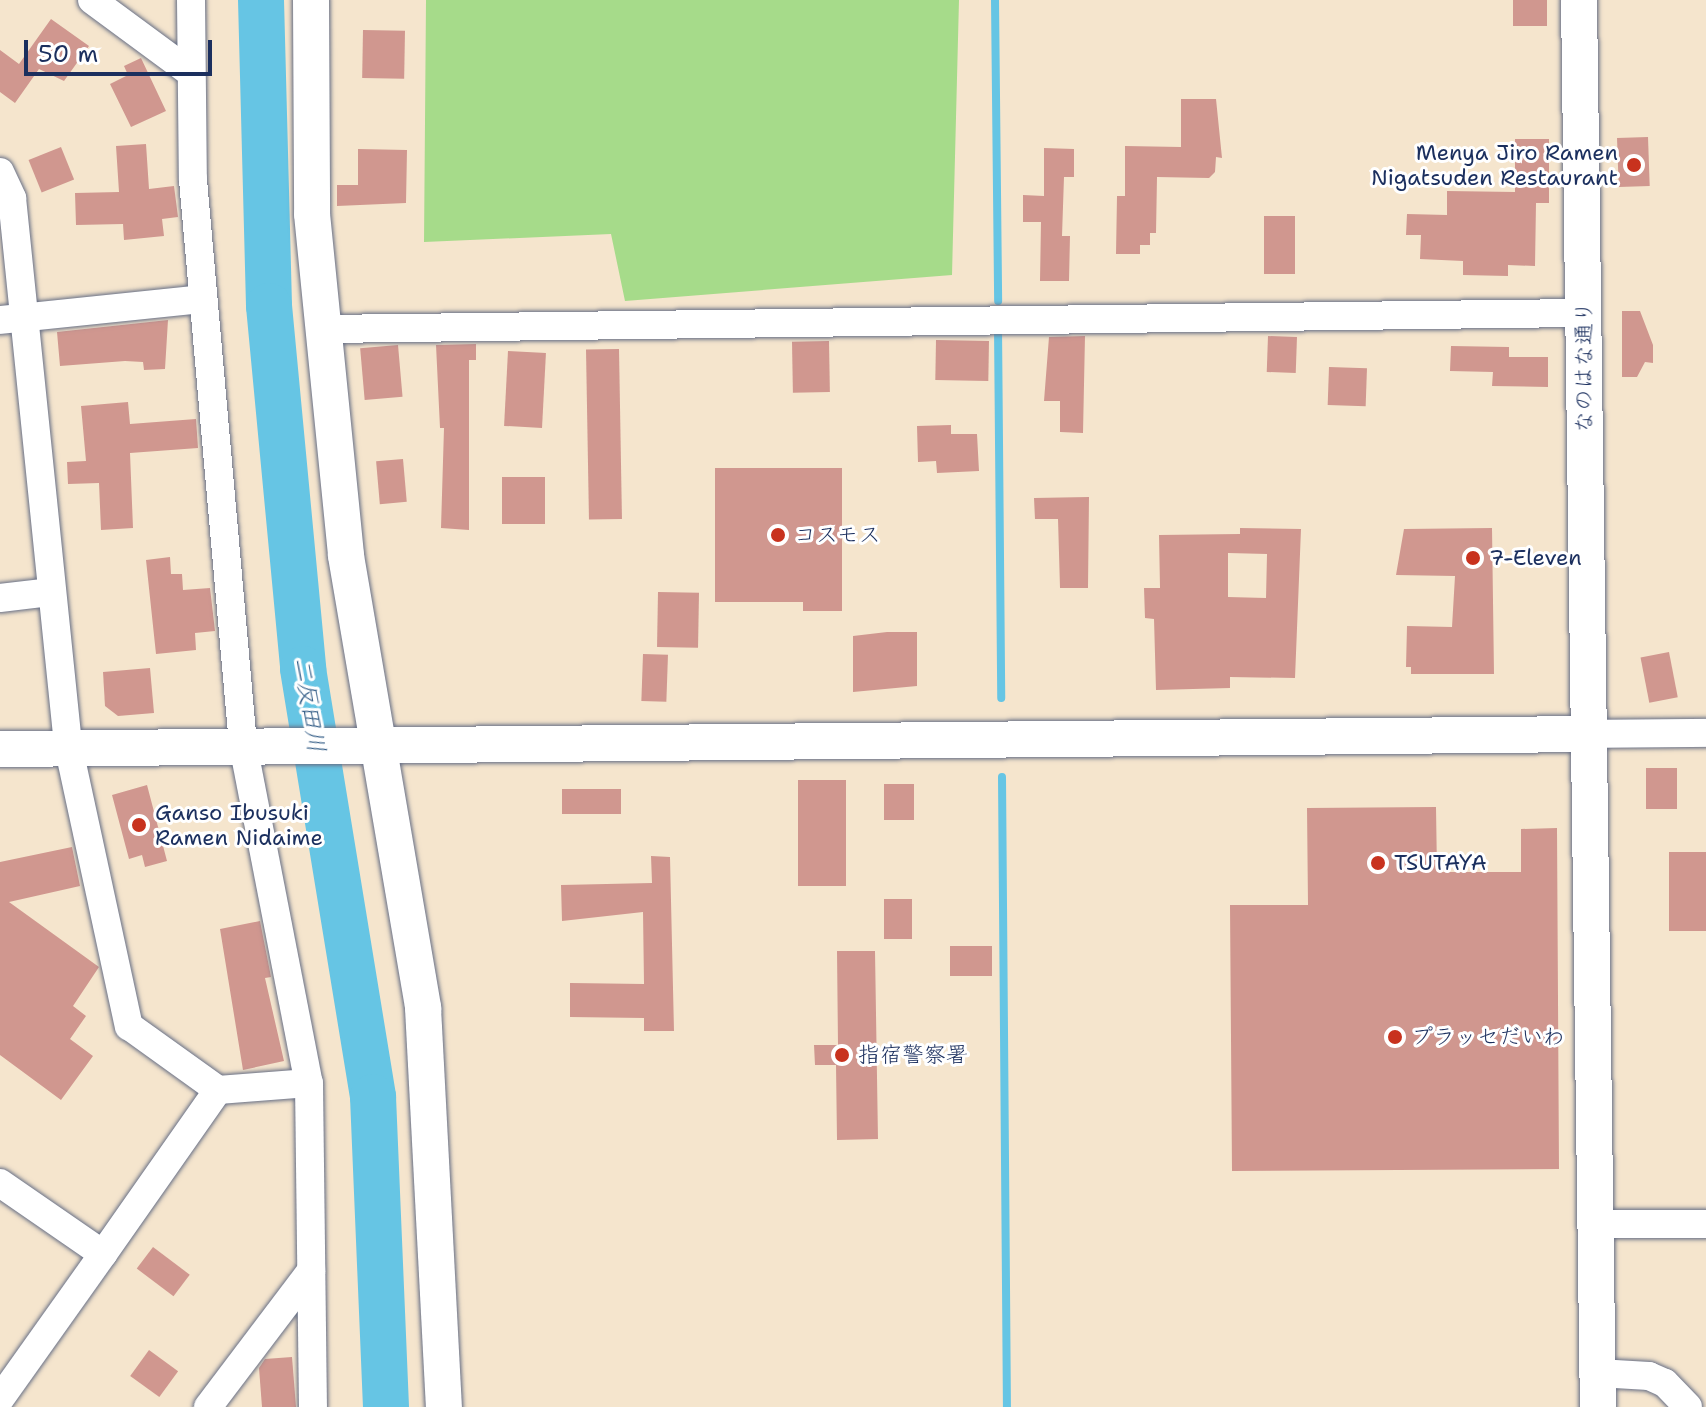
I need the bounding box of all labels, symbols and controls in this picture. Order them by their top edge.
scale bar [28,24,216,74]
text: 50 m [38,38,98,70]
place label: Menya Jiro Ramen Nigatsuden Restaurant [1371,139,1618,190]
marker: Menya Jiro Ramen Nigatsuden Restaurant [1625,156,1643,174]
street label: なのはな通り [1571,301,1597,433]
place label: コスモス [794,522,882,548]
marker: コスモス [769,526,787,544]
place label: 7-Eleven [1489,545,1582,571]
marker: 7-Eleven [1464,549,1482,567]
water label: 二反田川 [287,655,331,755]
place label: Ganso Ibusuki Ramen Nidaime [155,799,323,850]
marker: Ganso Ibusuki Ramen Nidaime [130,816,148,834]
place label: TSUTAYA [1394,850,1487,876]
marker: TSUTAYA [1369,854,1387,872]
place label: プラッセだいわ [1411,1024,1565,1050]
marker: プラッセだいわ [1386,1028,1404,1046]
place label: 指宿警察署 [858,1042,968,1068]
marker: 指宿警察署 [833,1046,851,1064]

